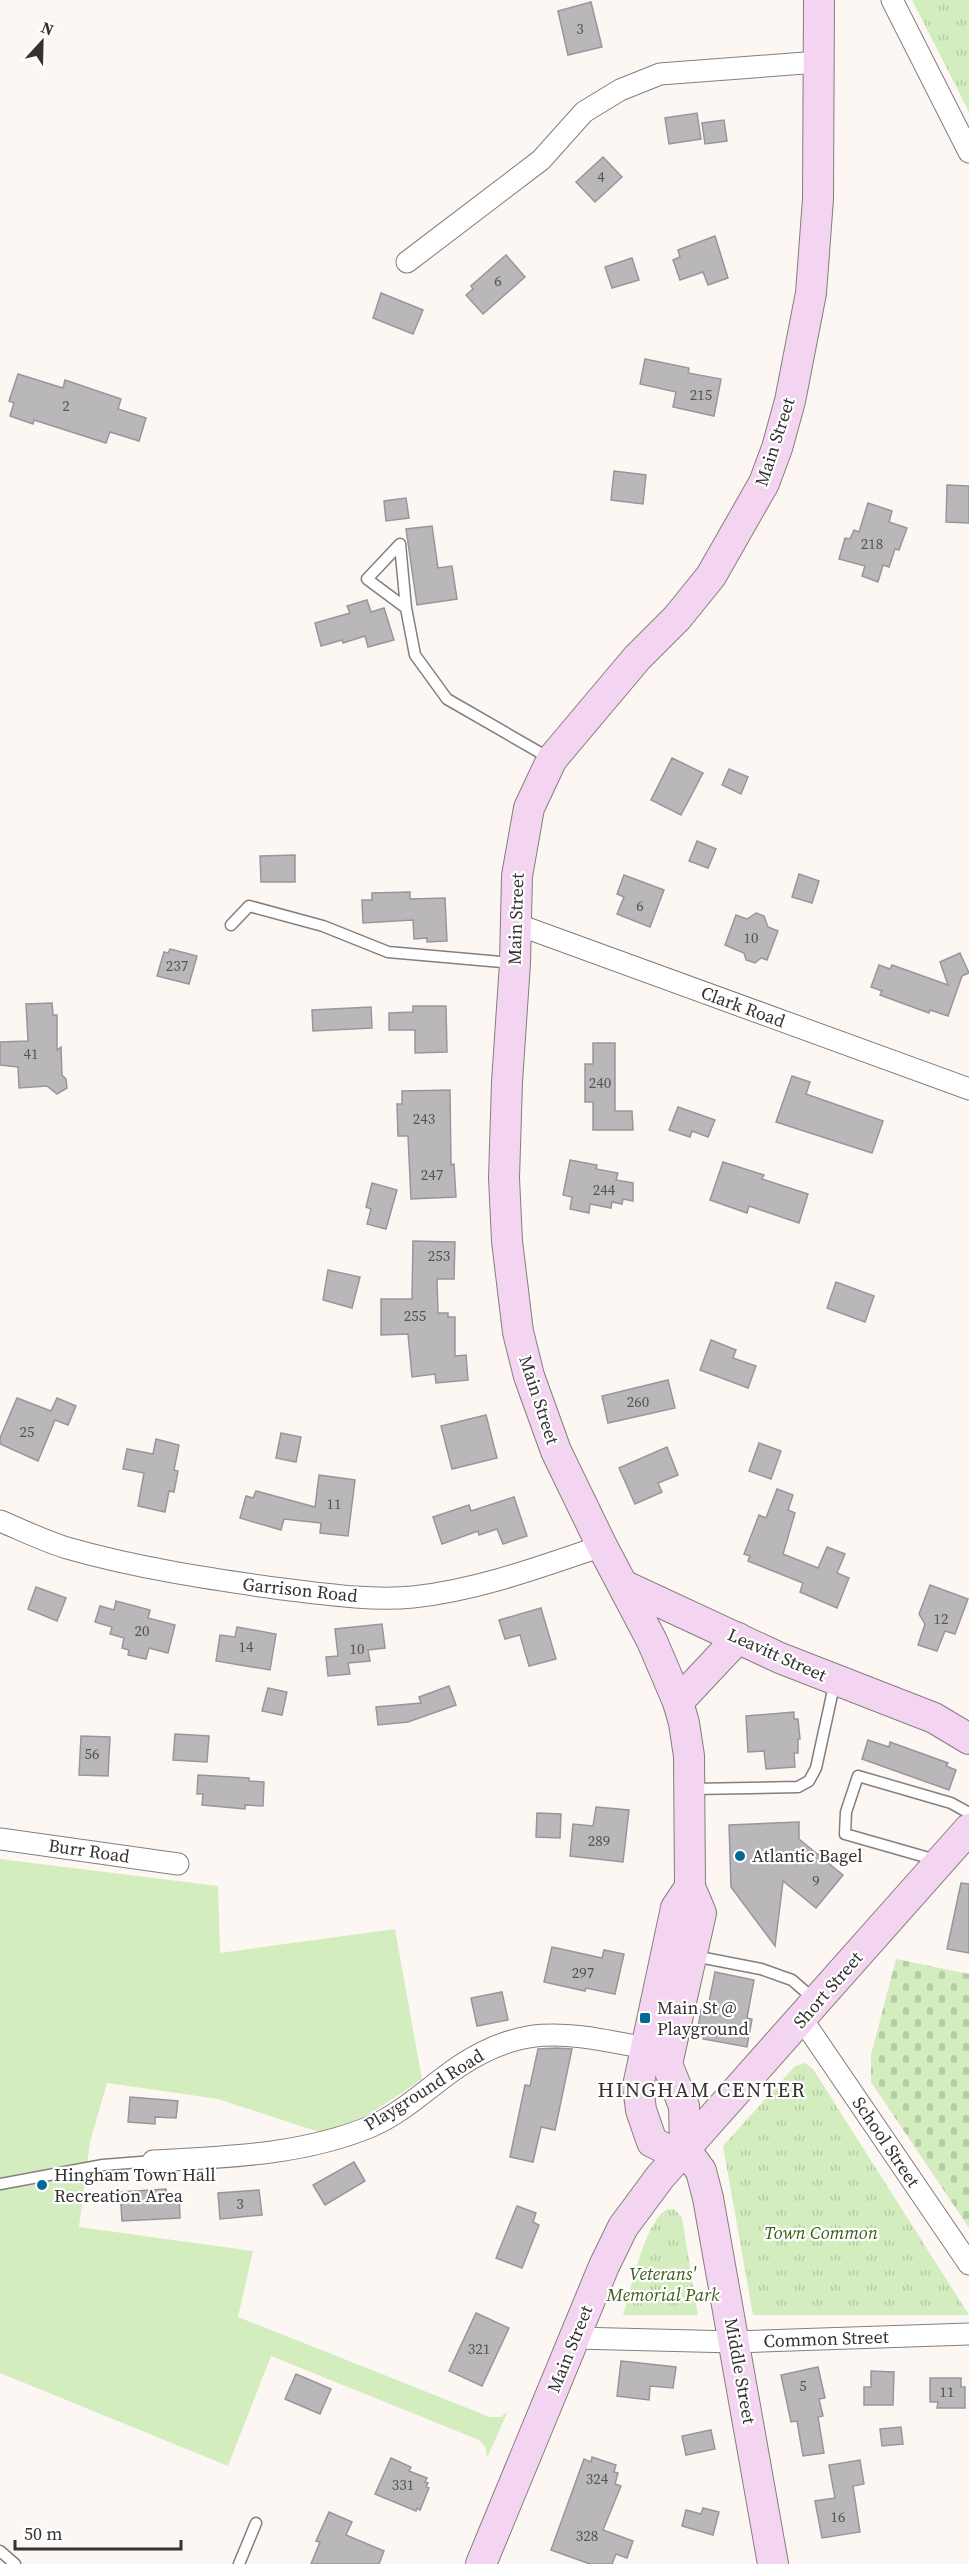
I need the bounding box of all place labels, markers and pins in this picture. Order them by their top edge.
place label: Atlantic Bagel [752,1843,863,1868]
marker: Atlantic Bagel [733,1849,747,1863]
place label: Main St @ Playground [657,1995,749,2041]
marker: Main St @ Playground [638,2011,652,2025]
place label: Hingham Town Hall Recreation Area [54,2162,216,2208]
marker: Hingham Town Hall Recreation Area [35,2178,49,2192]

